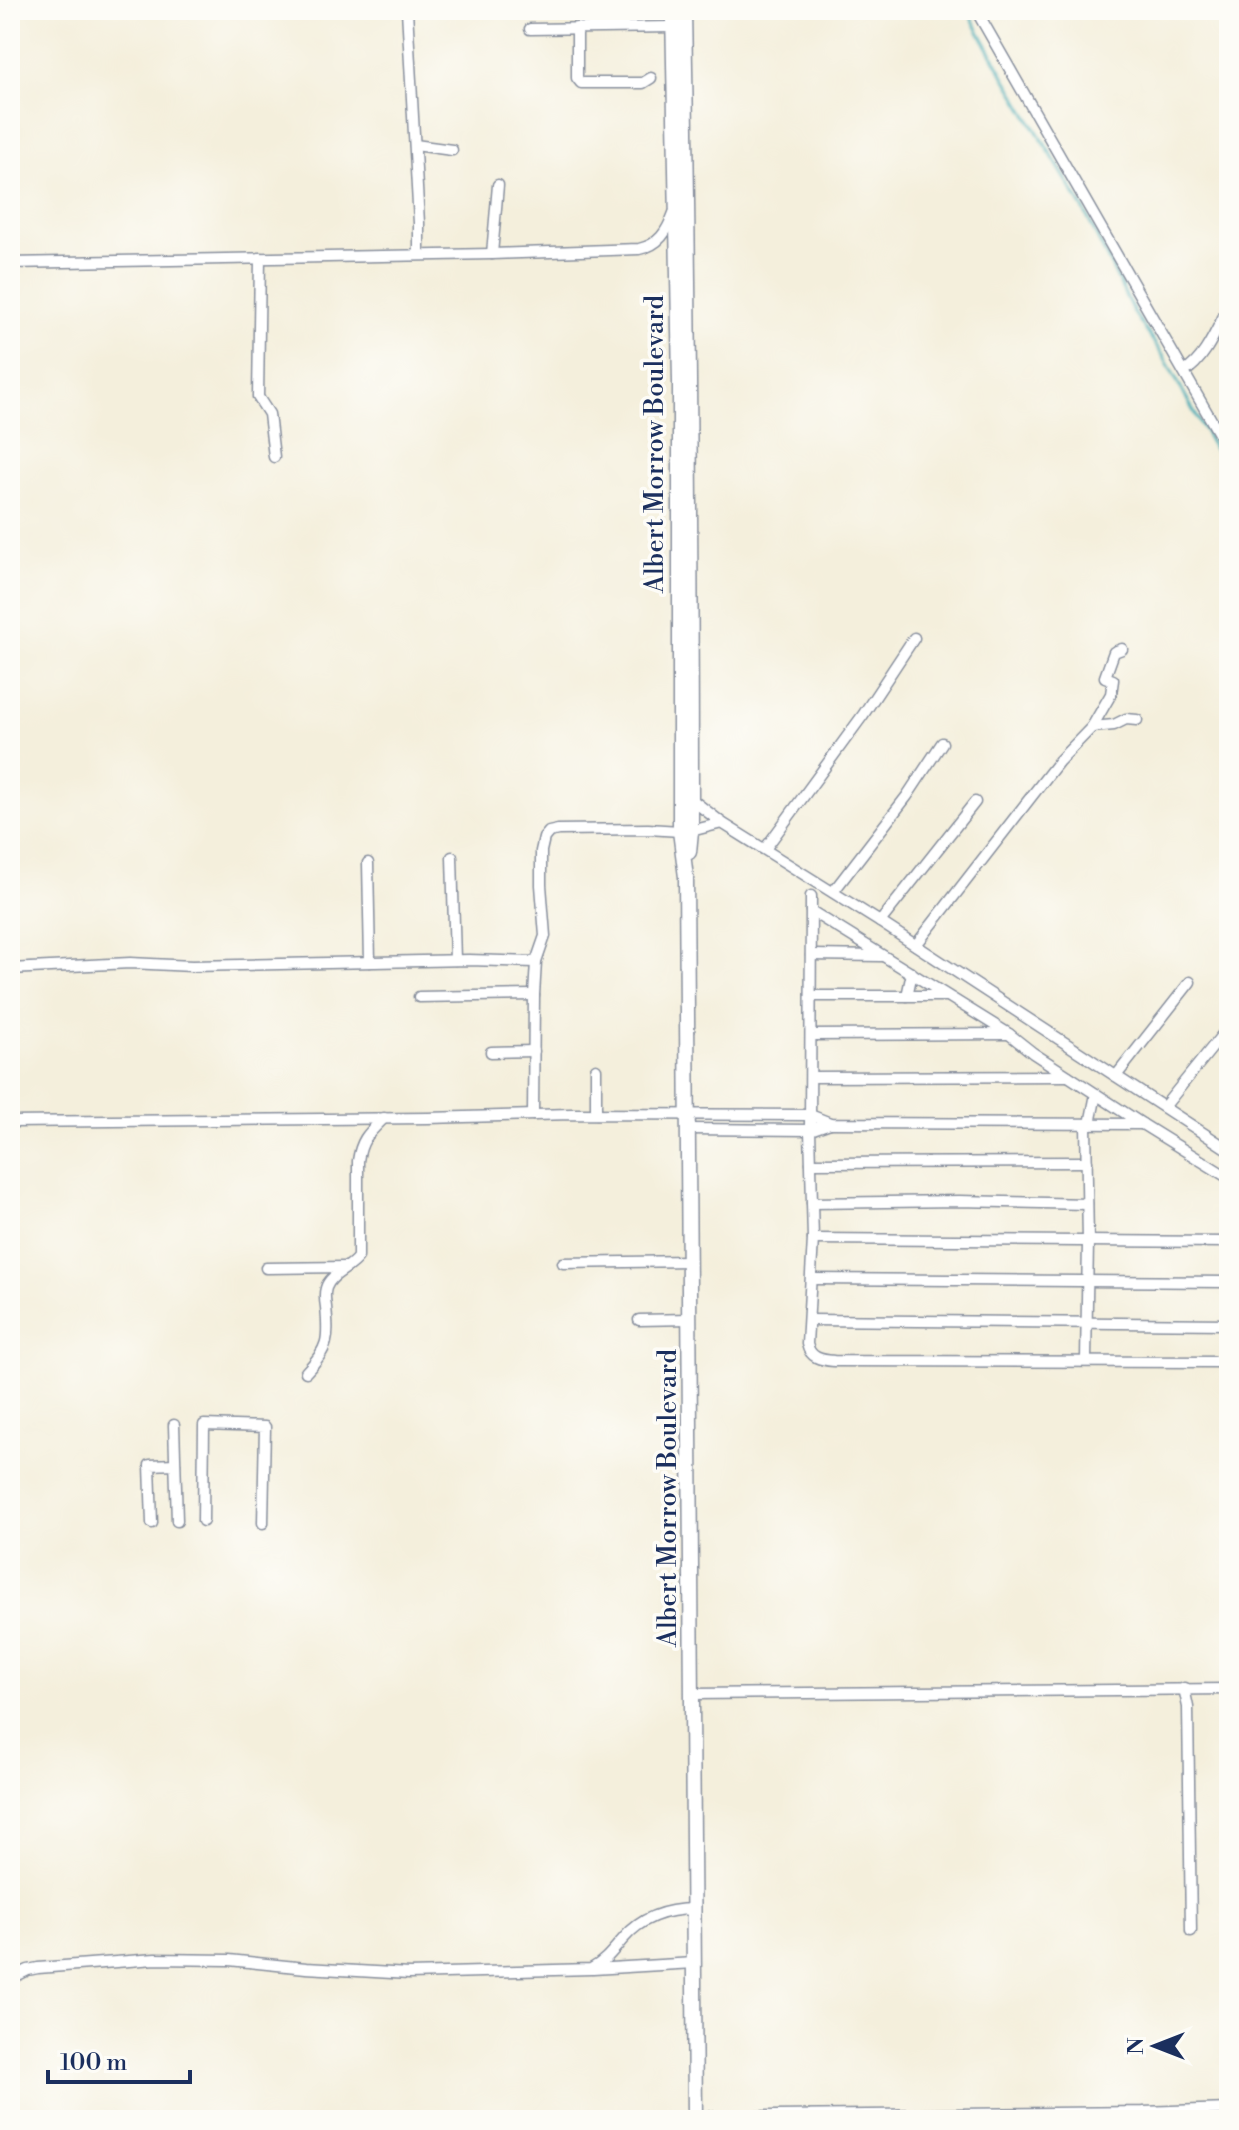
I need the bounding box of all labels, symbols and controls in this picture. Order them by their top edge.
street label: Albert Morrow Boulevard [639,295,671,594]
street label: Albert Morrow Boulevard [652,1349,684,1648]
north arrow [1115,2006,1195,2086]
scale bar [48,2034,190,2084]
text: N [1123,2037,1150,2055]
text: 100 m [60,2048,127,2078]

